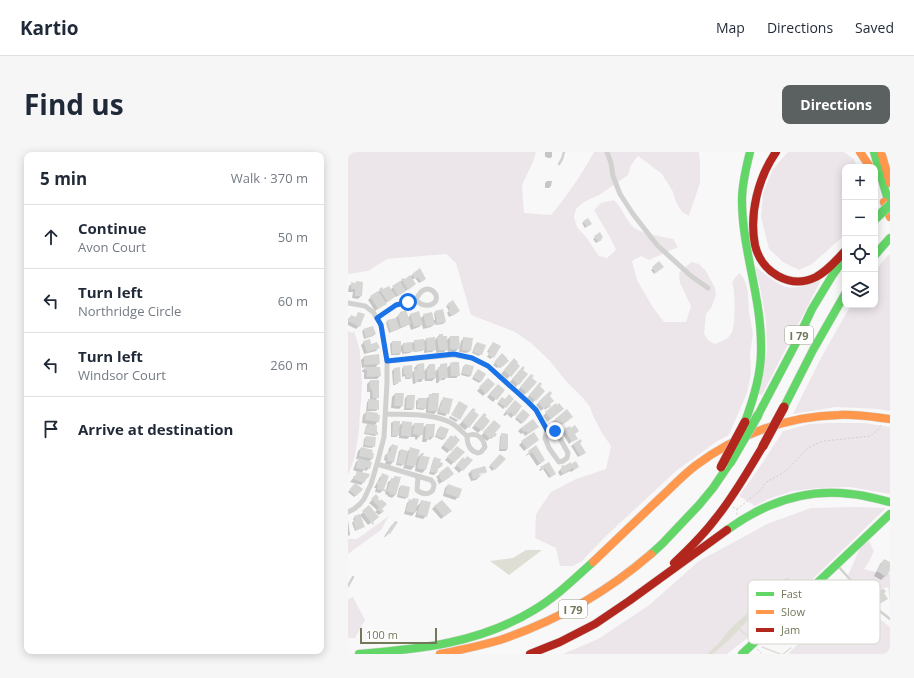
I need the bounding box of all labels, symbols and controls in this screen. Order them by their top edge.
text: Kartio [20,15,79,41]
text: Map [716,18,745,37]
text: Directions [767,18,833,37]
text: Saved [855,18,894,37]
text: Find us [24,85,124,123]
button: Directions [782,85,890,124]
map controls [842,164,878,308]
button: + [842,164,878,200]
text: 5 min [40,167,87,190]
text: Walk · 370 m [231,169,308,187]
button: − [842,200,878,236]
text: Continue [78,218,146,238]
icon: ahead [40,226,62,248]
text: 50 m [278,228,308,246]
button: locate [842,236,878,272]
text: Avon Court [78,238,146,256]
button: layers [842,272,878,308]
text: Turn left [78,282,143,302]
icon: left [40,290,62,312]
text: 60 m [278,292,308,310]
route start [399,293,417,311]
text: Northridge Circle [78,302,181,320]
road number: I 79 [785,326,813,344]
text: Turn left [78,346,143,366]
icon: left [40,354,62,376]
text: 260 m [270,356,308,374]
text: Windsor Court [78,366,166,384]
icon: arrive [40,418,62,440]
text: Arrive at destination [78,419,233,439]
route end [546,422,564,440]
legend [748,580,880,644]
text: Fast [781,586,802,601]
road number: I 79 [559,600,587,618]
text: Slow [781,604,805,619]
text: Jam [780,622,800,637]
scale bar [360,626,437,645]
text: 100 m [366,627,398,642]

